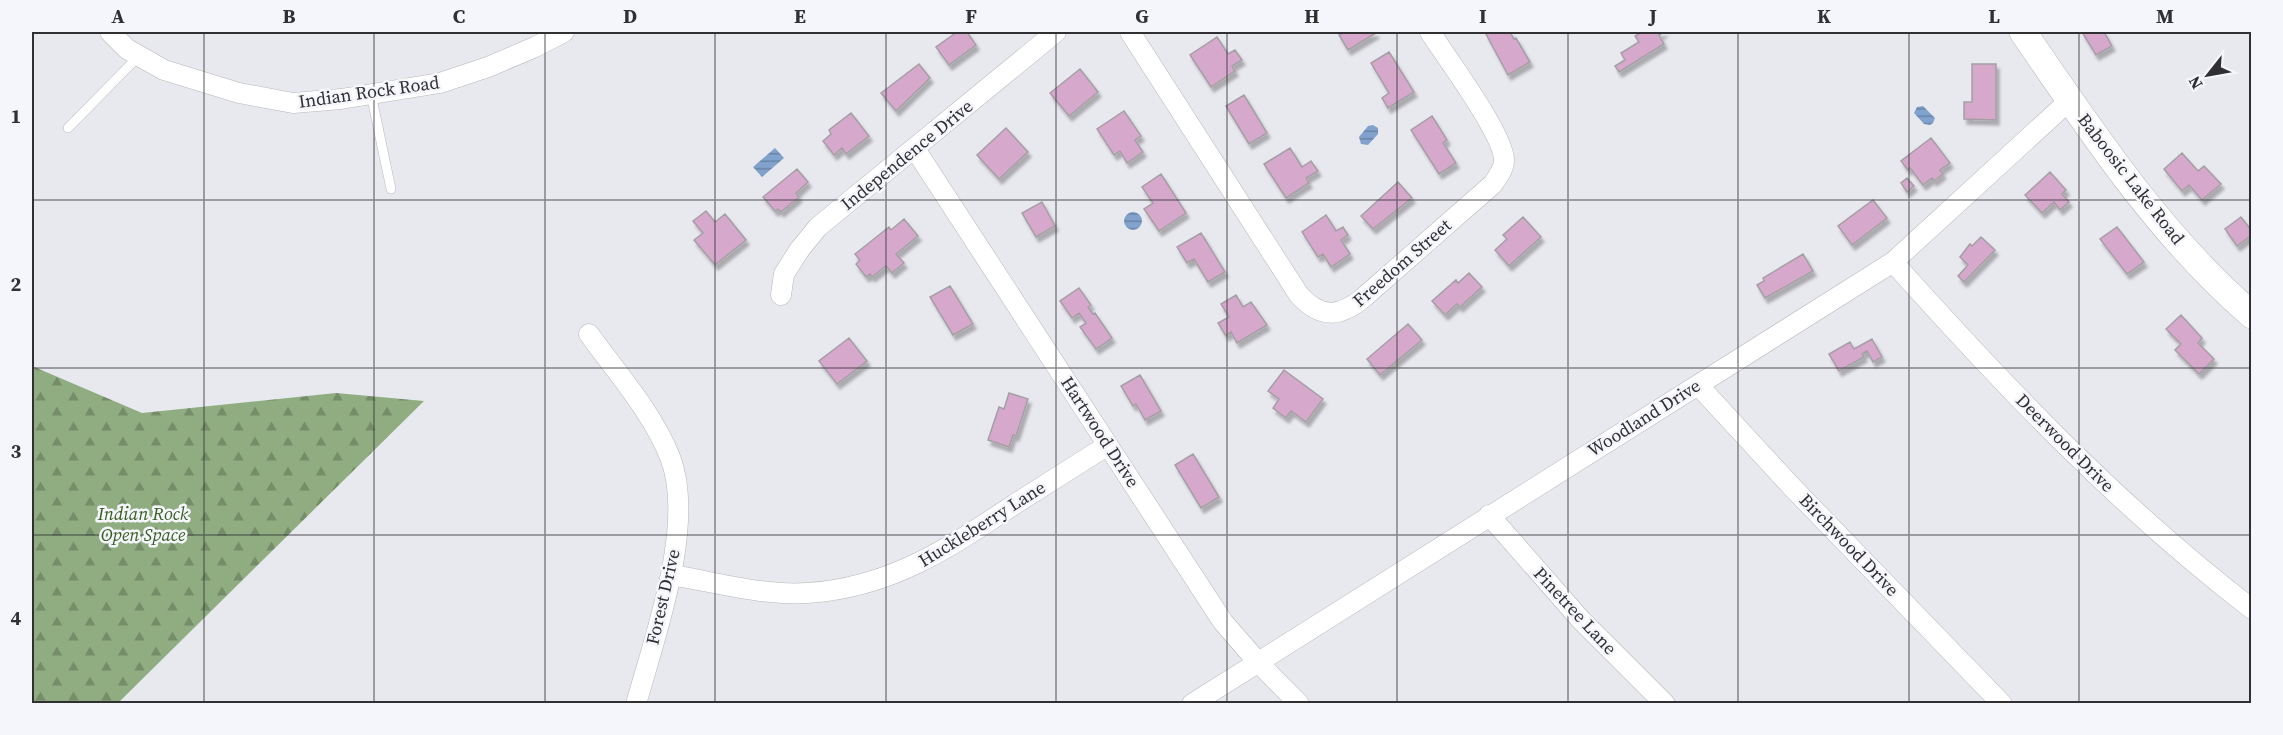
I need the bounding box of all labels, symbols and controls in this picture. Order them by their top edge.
text: A [111,2,125,30]
text: B [282,2,296,30]
text: C [453,2,465,30]
text: D [623,2,637,30]
text: E [794,2,806,30]
text: F [965,2,977,30]
text: G [1135,2,1149,30]
text: H [1304,2,1320,30]
text: I [1479,2,1487,30]
text: J [1647,2,1657,30]
text: K [1817,2,1831,30]
text: L [1988,2,2000,30]
text: M [2156,2,2174,30]
north arrow [2178,45,2238,105]
street label: Indian Rock Road [297,69,441,114]
text: N [2183,72,2208,93]
street label: Independence Drive [835,94,978,216]
text: 1 [11,102,21,130]
street label: Baboosic Lake Road [2072,108,2191,250]
street label: Freedom Street [1347,213,1456,312]
text: 2 [11,270,22,298]
street label: Hartwood Drive [1055,371,1146,492]
street label: Woodland Drive [1582,373,1705,462]
street label: Deerwood Drive [2011,388,2120,497]
text: 3 [11,437,22,465]
street label: Huckleberry Lane [914,475,1050,573]
street label: Birchwood Drive [1794,488,1905,602]
park label: Indian Rock Open Space [97,501,189,547]
street label: Forest Drive [639,547,686,647]
street label: Pinetree Lane [1528,561,1623,660]
text: 4 [11,604,22,632]

